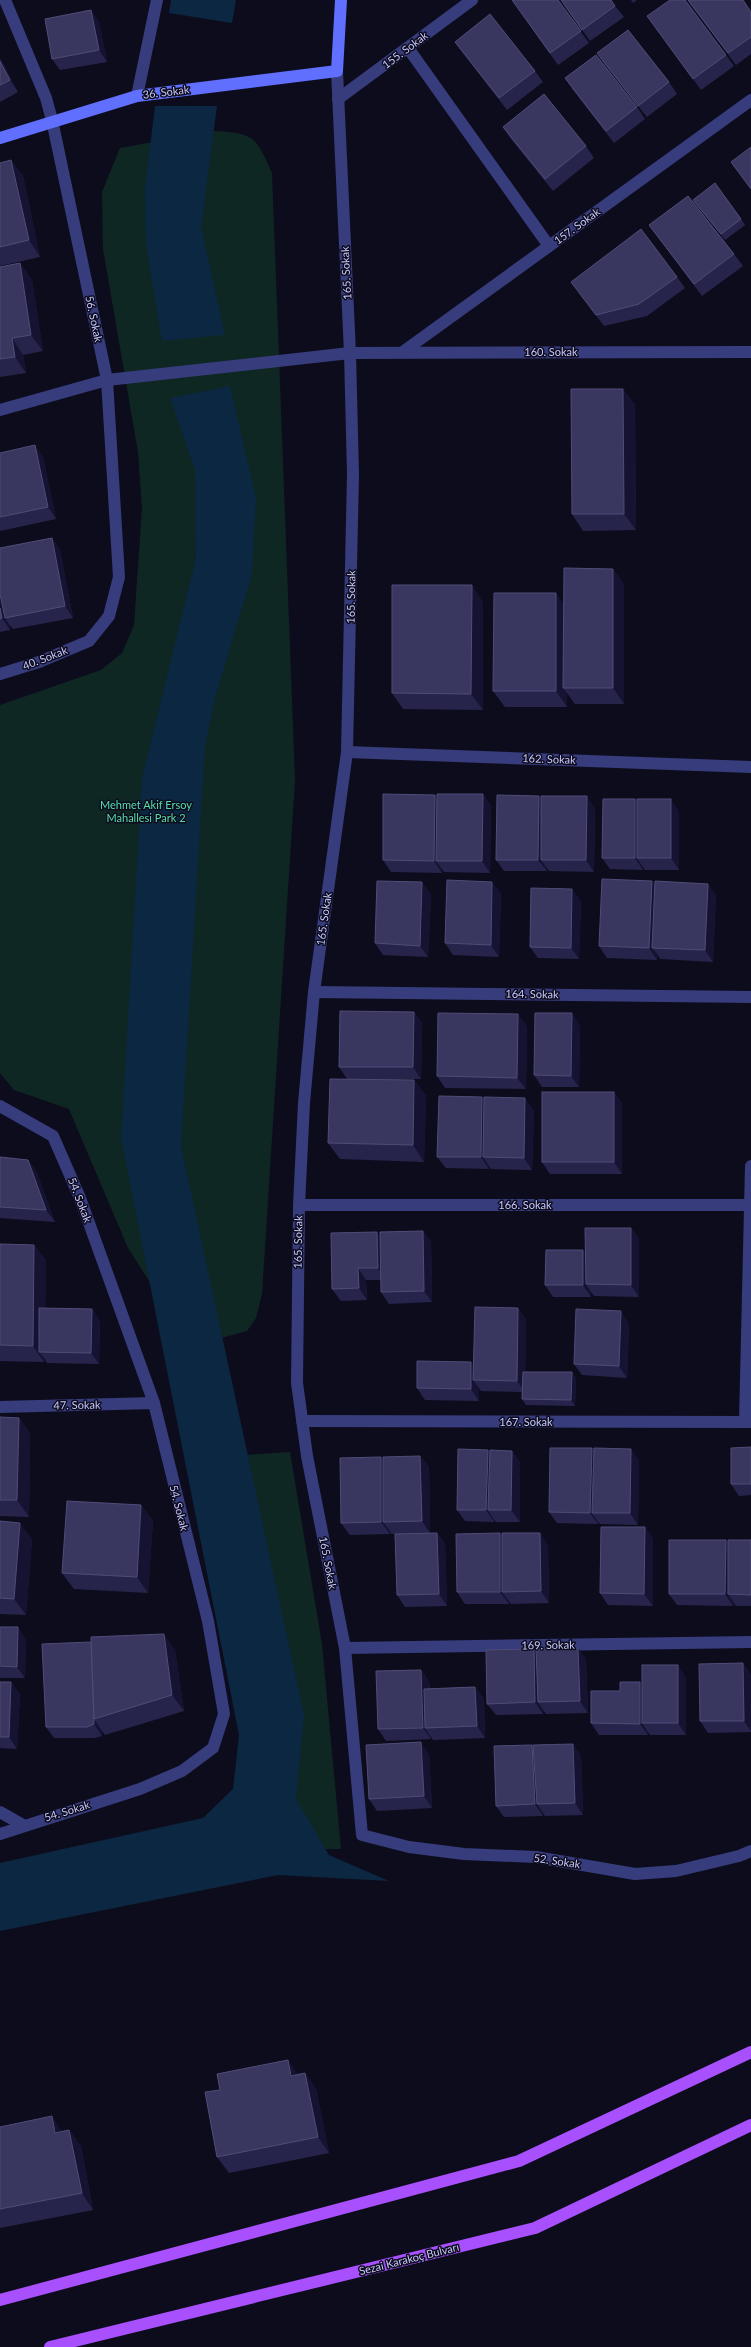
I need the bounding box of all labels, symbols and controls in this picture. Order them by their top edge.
street label: 155. Sokak [379,28,430,71]
street label: 36. Sokak [142,82,190,101]
street label: 157. Sokak [551,204,602,247]
street label: 165. Sokak [338,246,353,300]
street label: 56. Sokak [83,295,106,344]
street label: 160. Sokak [524,345,578,358]
street label: 165. Sokak [344,570,357,624]
street label: 40. Sokak [21,643,69,672]
street label: 162. Sokak [522,751,576,766]
park label: Mehmet Akif Ersoy Mahallesi Park 2 [100,798,192,824]
street label: 165. Sokak [313,891,334,946]
street label: 164. Sokak [505,987,559,1000]
street label: 54. Sokak [66,1176,95,1224]
street label: 166. Sokak [498,1198,552,1211]
street label: 165. Sokak [291,1215,304,1269]
street label: 47. Sokak [53,1398,101,1411]
street label: 167. Sokak [499,1415,553,1428]
street label: 54. Sokak [167,1484,192,1533]
street label: 165. Sokak [317,1535,340,1591]
street label: 169. Sokak [521,1638,575,1651]
street label: 54. Sokak [42,1797,92,1824]
street label: 52. Sokak [533,1851,582,1870]
street label: Sezai Karakoç Bulvarı [357,2240,460,2277]

